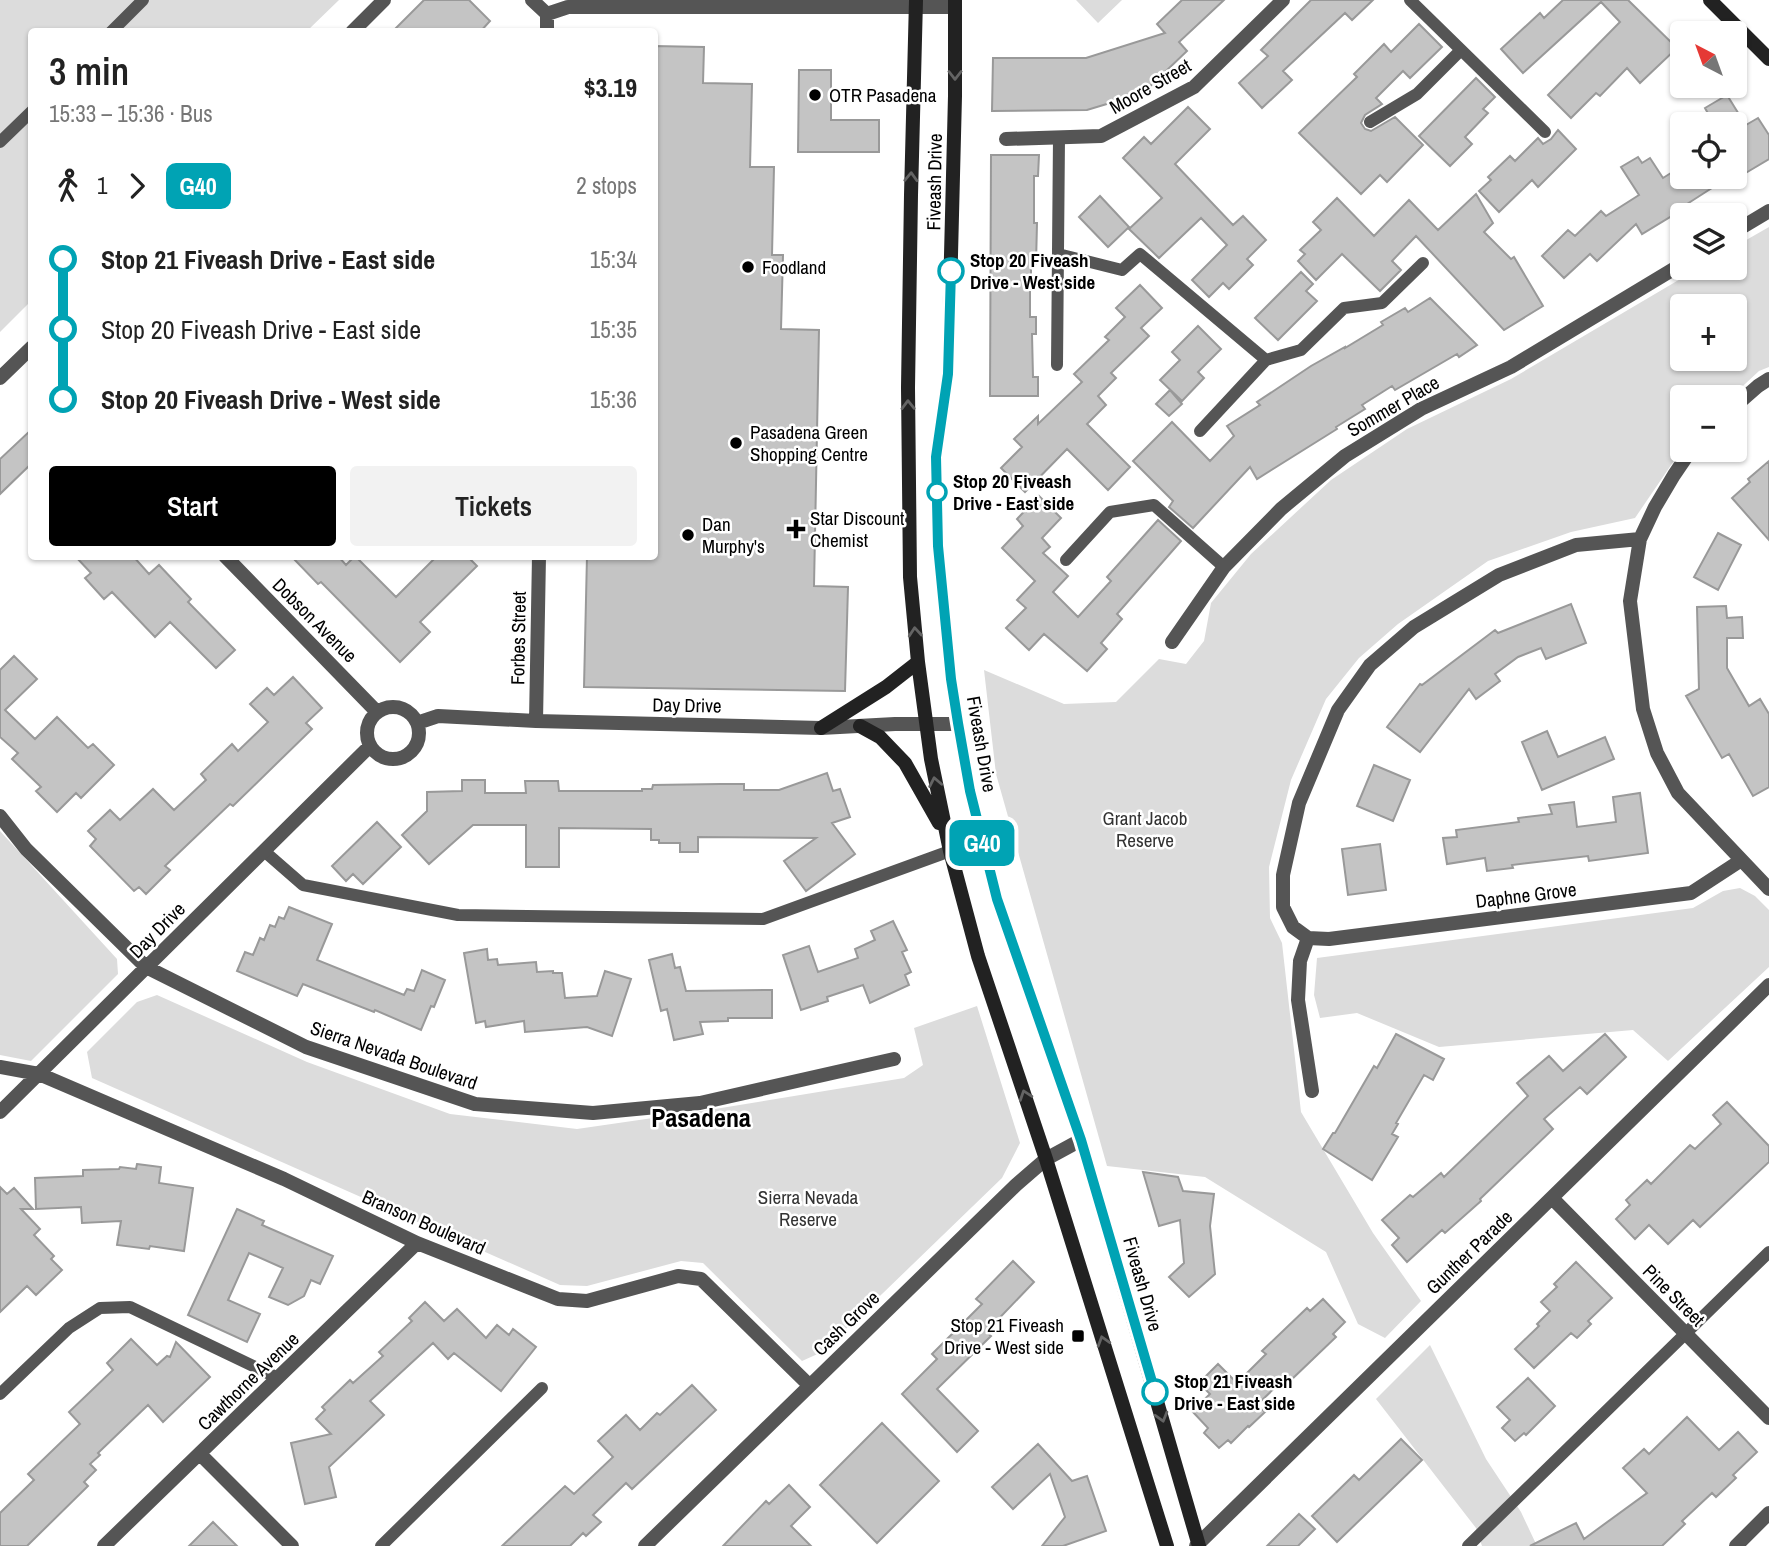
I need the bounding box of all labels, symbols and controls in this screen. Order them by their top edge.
north arrow [1670,21,1746,98]
map controls [1670,21,1747,462]
text: 3 min [49,46,129,97]
street label: Moore Street [1105,52,1196,120]
text: $3.19 [584,70,637,105]
one-way arrow [947,70,963,81]
place label: OTR Pasadena [829,82,937,108]
marker: OTR Pasadena [807,87,823,103]
text: 15:33 – 15:36 · Bus [49,98,213,129]
button: locate [1670,112,1747,189]
street label: Fiveash Drive [920,133,948,231]
icon: walk [49,167,87,205]
icon: forward [118,167,156,205]
text: 1 [97,170,108,201]
text: G40 [180,170,217,202]
text: 2 stops [576,170,637,201]
one-way arrow [903,172,919,182]
button: layers [1670,203,1747,280]
text: Stop 21 Fiveash Drive - East side [101,242,435,277]
text: 15:34 [590,244,637,275]
place label: Stop 20 Fiveash Drive - West side [970,247,1096,295]
place label: Foodland [762,254,826,280]
marker: Stop 20 Fiveash Drive - West side [938,258,964,284]
marker: Foodland [740,259,756,275]
button: + [1670,294,1747,371]
text: Stop 20 Fiveash Drive - East side [101,312,421,347]
text: 15:35 [590,314,637,345]
street label: Sommer Place [1342,369,1444,443]
text: Stop 20 Fiveash Drive - West side [101,382,441,417]
text: 15:36 [590,384,637,415]
button: − [1670,385,1747,462]
one-way arrow [900,399,916,410]
place label: Pasadena Green Shopping Centre [750,419,868,467]
marker: Pasadena Green Shopping Centre [728,435,744,451]
button: Start [49,466,336,546]
button: Tickets [350,466,637,546]
place label: Stop 20 Fiveash Drive - East side [953,468,1075,516]
marker: Stop 20 Fiveash Drive - East side [927,482,947,502]
place label: Star Discount Chemist [810,505,905,553]
place label: Dan Murphy's [702,511,765,559]
marker: Star Discount Chemist [788,521,804,537]
marker: Dan Murphy's [680,527,696,543]
street label: Dobson Avenue [267,572,363,668]
street label: Forbes Street [504,590,532,685]
one-way arrow [908,626,923,637]
street label: Day Drive [652,691,722,719]
street label: Fiveash Drive [961,694,1003,794]
one-way arrow [929,776,944,788]
park label: Grant Jacob Reserve [1103,805,1187,853]
line badge: G40 [942,820,1022,866]
text: G40 [963,827,1001,859]
street label: Daphne Grove [1474,876,1578,914]
street label: Day Drive [123,896,191,964]
street label: Sierra Nevada Boulevard [307,1014,481,1096]
one-way arrow [1018,1089,1033,1101]
district label: Pasadena [651,1100,751,1135]
street label: Branson Boulevard [358,1183,490,1261]
park label: Sierra Nevada Reserve [758,1184,859,1232]
street label: Gunther Parade [1420,1204,1518,1300]
street label: Fiveash Drive [1117,1234,1169,1334]
street label: Pine Street [1637,1258,1711,1332]
street label: Cash Grove [807,1285,885,1361]
place label: Stop 21 Fiveash Drive - West side [944,1312,1064,1360]
street label: Cawthorne Avenue [192,1326,304,1436]
marker: Stop 21 Fiveash Drive - West side [1070,1328,1086,1344]
one-way arrow [1096,1335,1111,1347]
place label: Stop 21 Fiveash Drive - East side [1174,1368,1296,1416]
marker: Stop 21 Fiveash Drive - East side [1142,1379,1168,1405]
one-way arrow [1153,1411,1168,1423]

